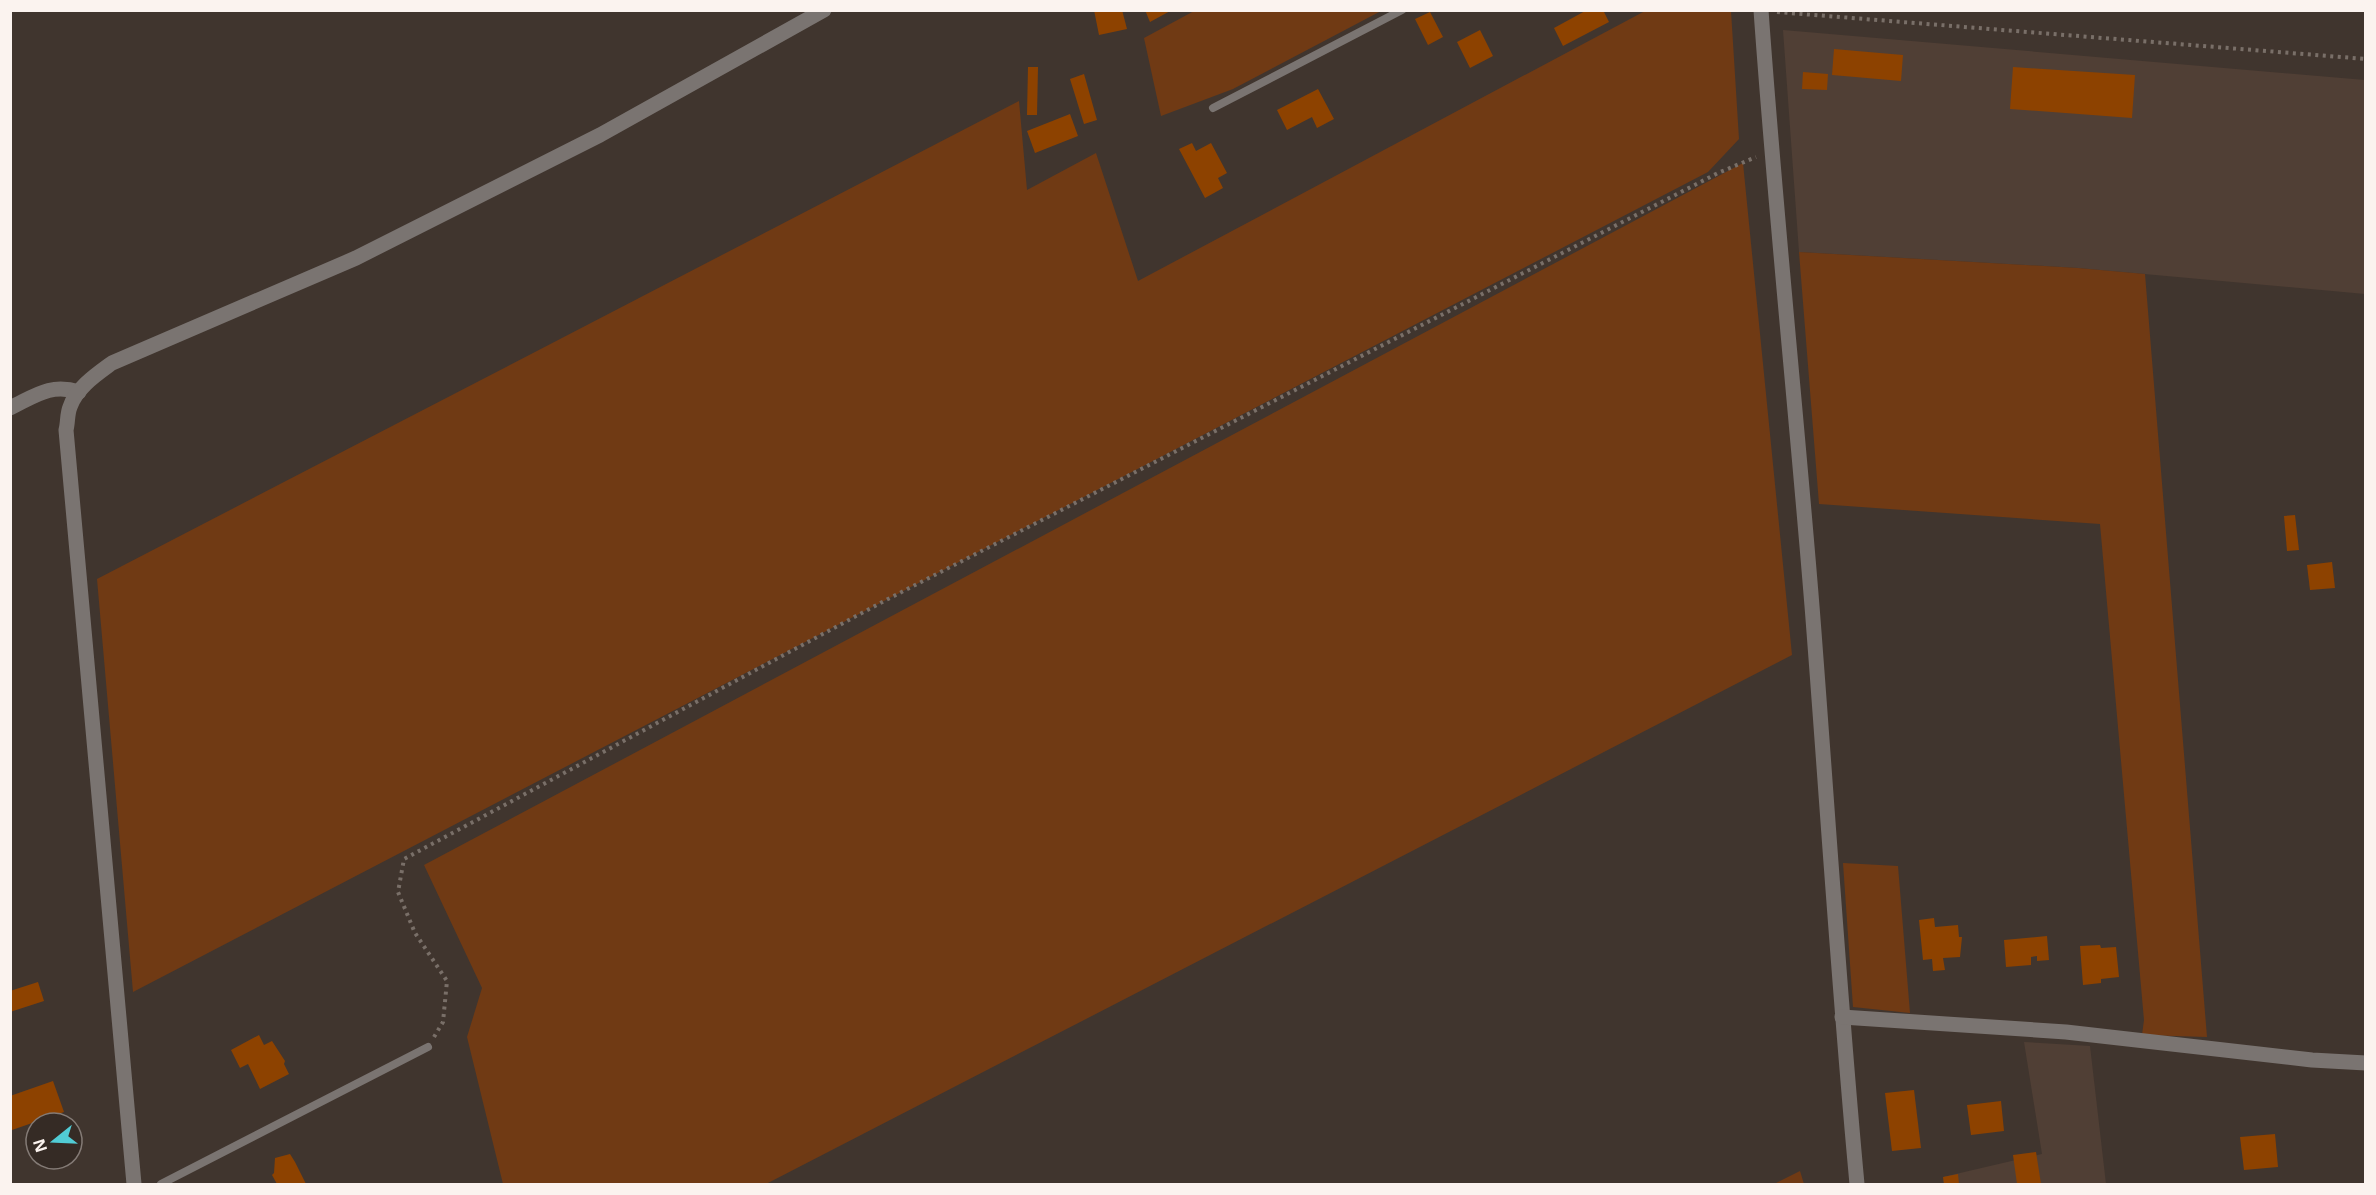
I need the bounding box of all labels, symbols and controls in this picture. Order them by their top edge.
north arrow [24,1111,84,1171]
text: N [27,1136,52,1155]

